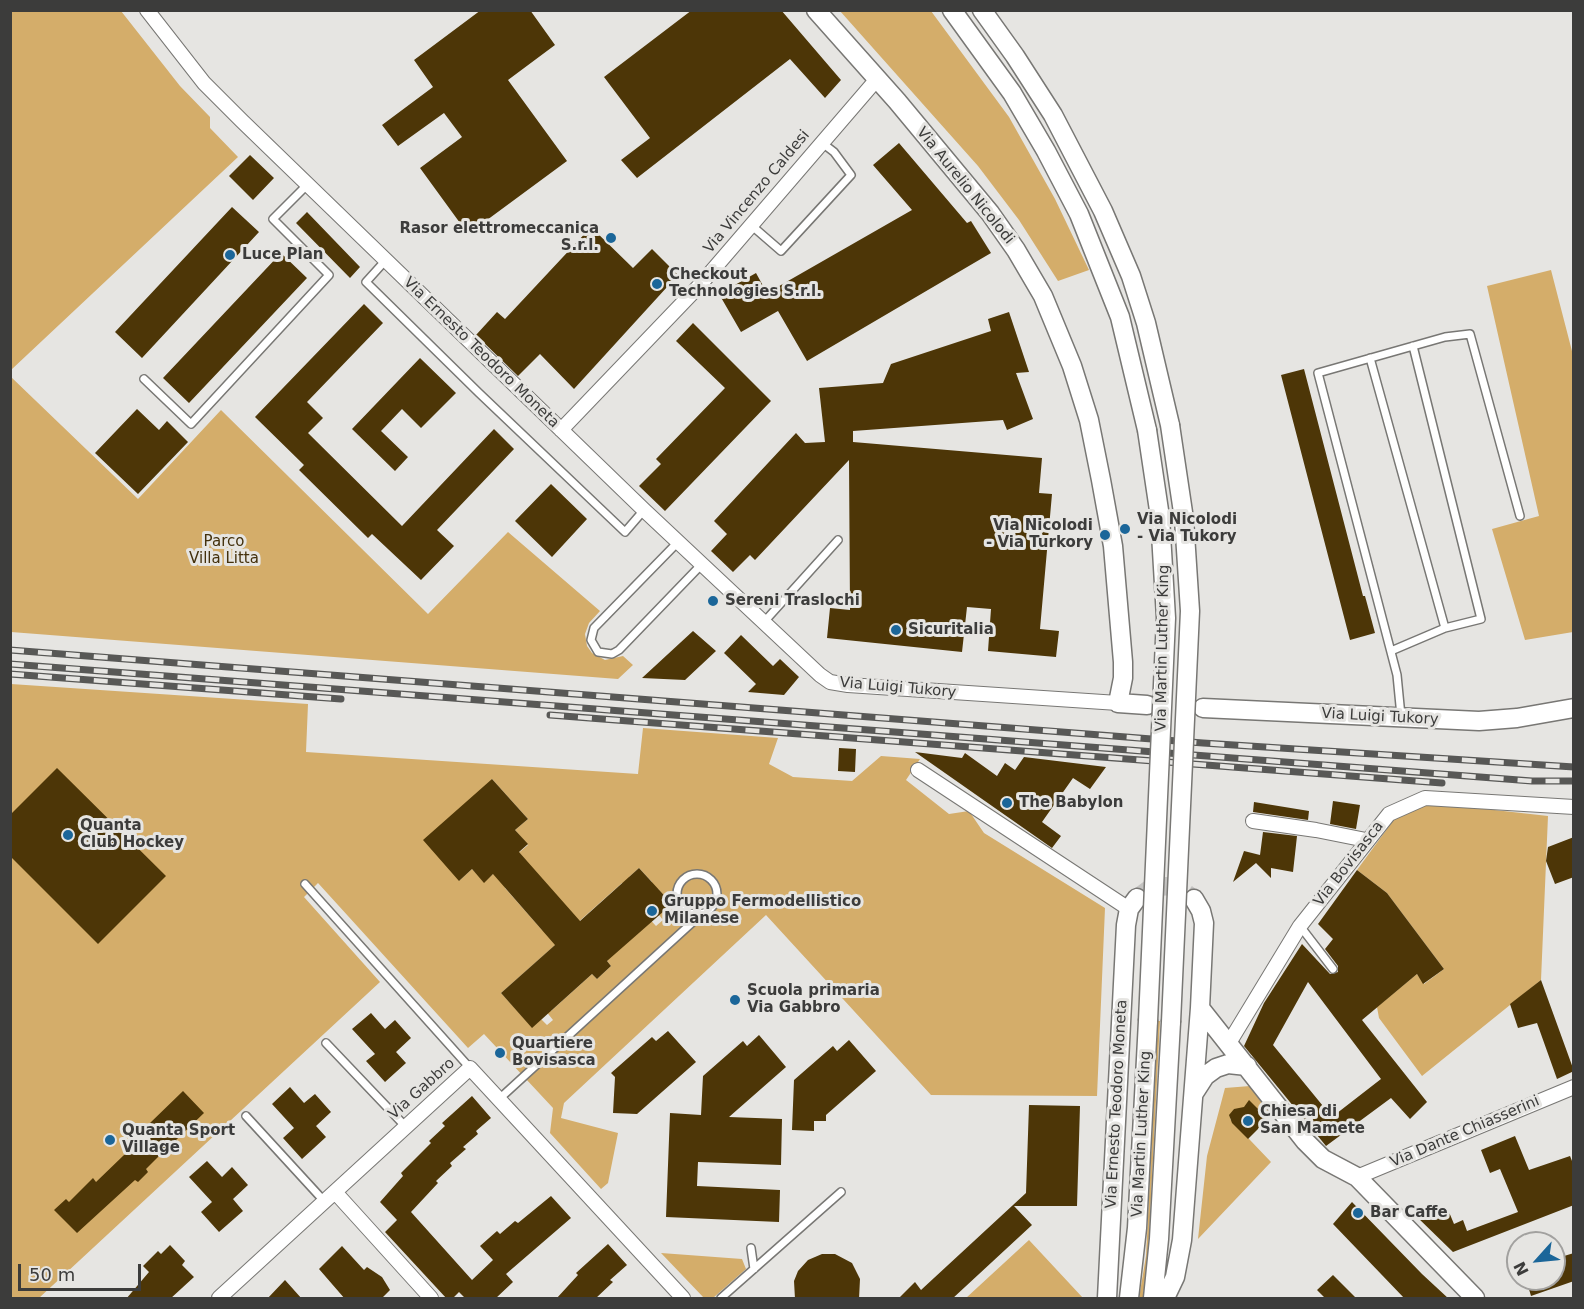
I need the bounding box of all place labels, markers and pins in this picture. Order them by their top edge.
place label: Rasor elettromeccanica S.r.l. [399,220,599,255]
marker: Rasor elettromeccanica S.r.l. [604,231,618,245]
place label: Luce Plan [242,246,323,264]
marker: Luce Plan [223,248,237,262]
place label: Checkout Technologies S.r.l. [669,266,822,301]
marker: Checkout Technologies S.r.l. [650,277,664,291]
place label: Via Nicolodi - Via Tukory [1137,511,1237,546]
place label: Via Nicolodi - Via Turkory [986,517,1093,552]
marker: Via Nicolodi - Via Tukory [1118,522,1132,536]
marker: Via Nicolodi - Via Turkory [1098,528,1112,542]
place label: Sereni Traslochi [725,592,860,610]
marker: Sereni Traslochi [706,594,720,608]
place label: Sicuritalia [908,621,994,639]
marker: Sicuritalia [889,623,903,637]
place label: The Babylon [1019,794,1124,812]
marker: The Babylon [1000,796,1014,810]
place label: Quanta Club Hockey [80,817,184,852]
marker: Quanta Club Hockey [61,828,75,842]
place label: Gruppo Fermodellistico Milanese [664,893,861,928]
marker: Gruppo Fermodellistico Milanese [645,904,659,918]
place label: Scuola primaria Via Gabbro [747,982,880,1017]
marker: Scuola primaria Via Gabbro [728,993,742,1007]
place label: Quartiere Bovisasca [512,1035,596,1070]
marker: Quartiere Bovisasca [493,1046,507,1060]
place label: Chiesa di San Mamete [1260,1103,1365,1138]
marker: Chiesa di San Mamete [1241,1114,1255,1128]
place label: Quanta Sport Village [122,1122,235,1157]
marker: Quanta Sport Village [103,1133,117,1147]
place label: Bar Caffe [1370,1204,1448,1222]
marker: Bar Caffe [1351,1206,1365,1220]

